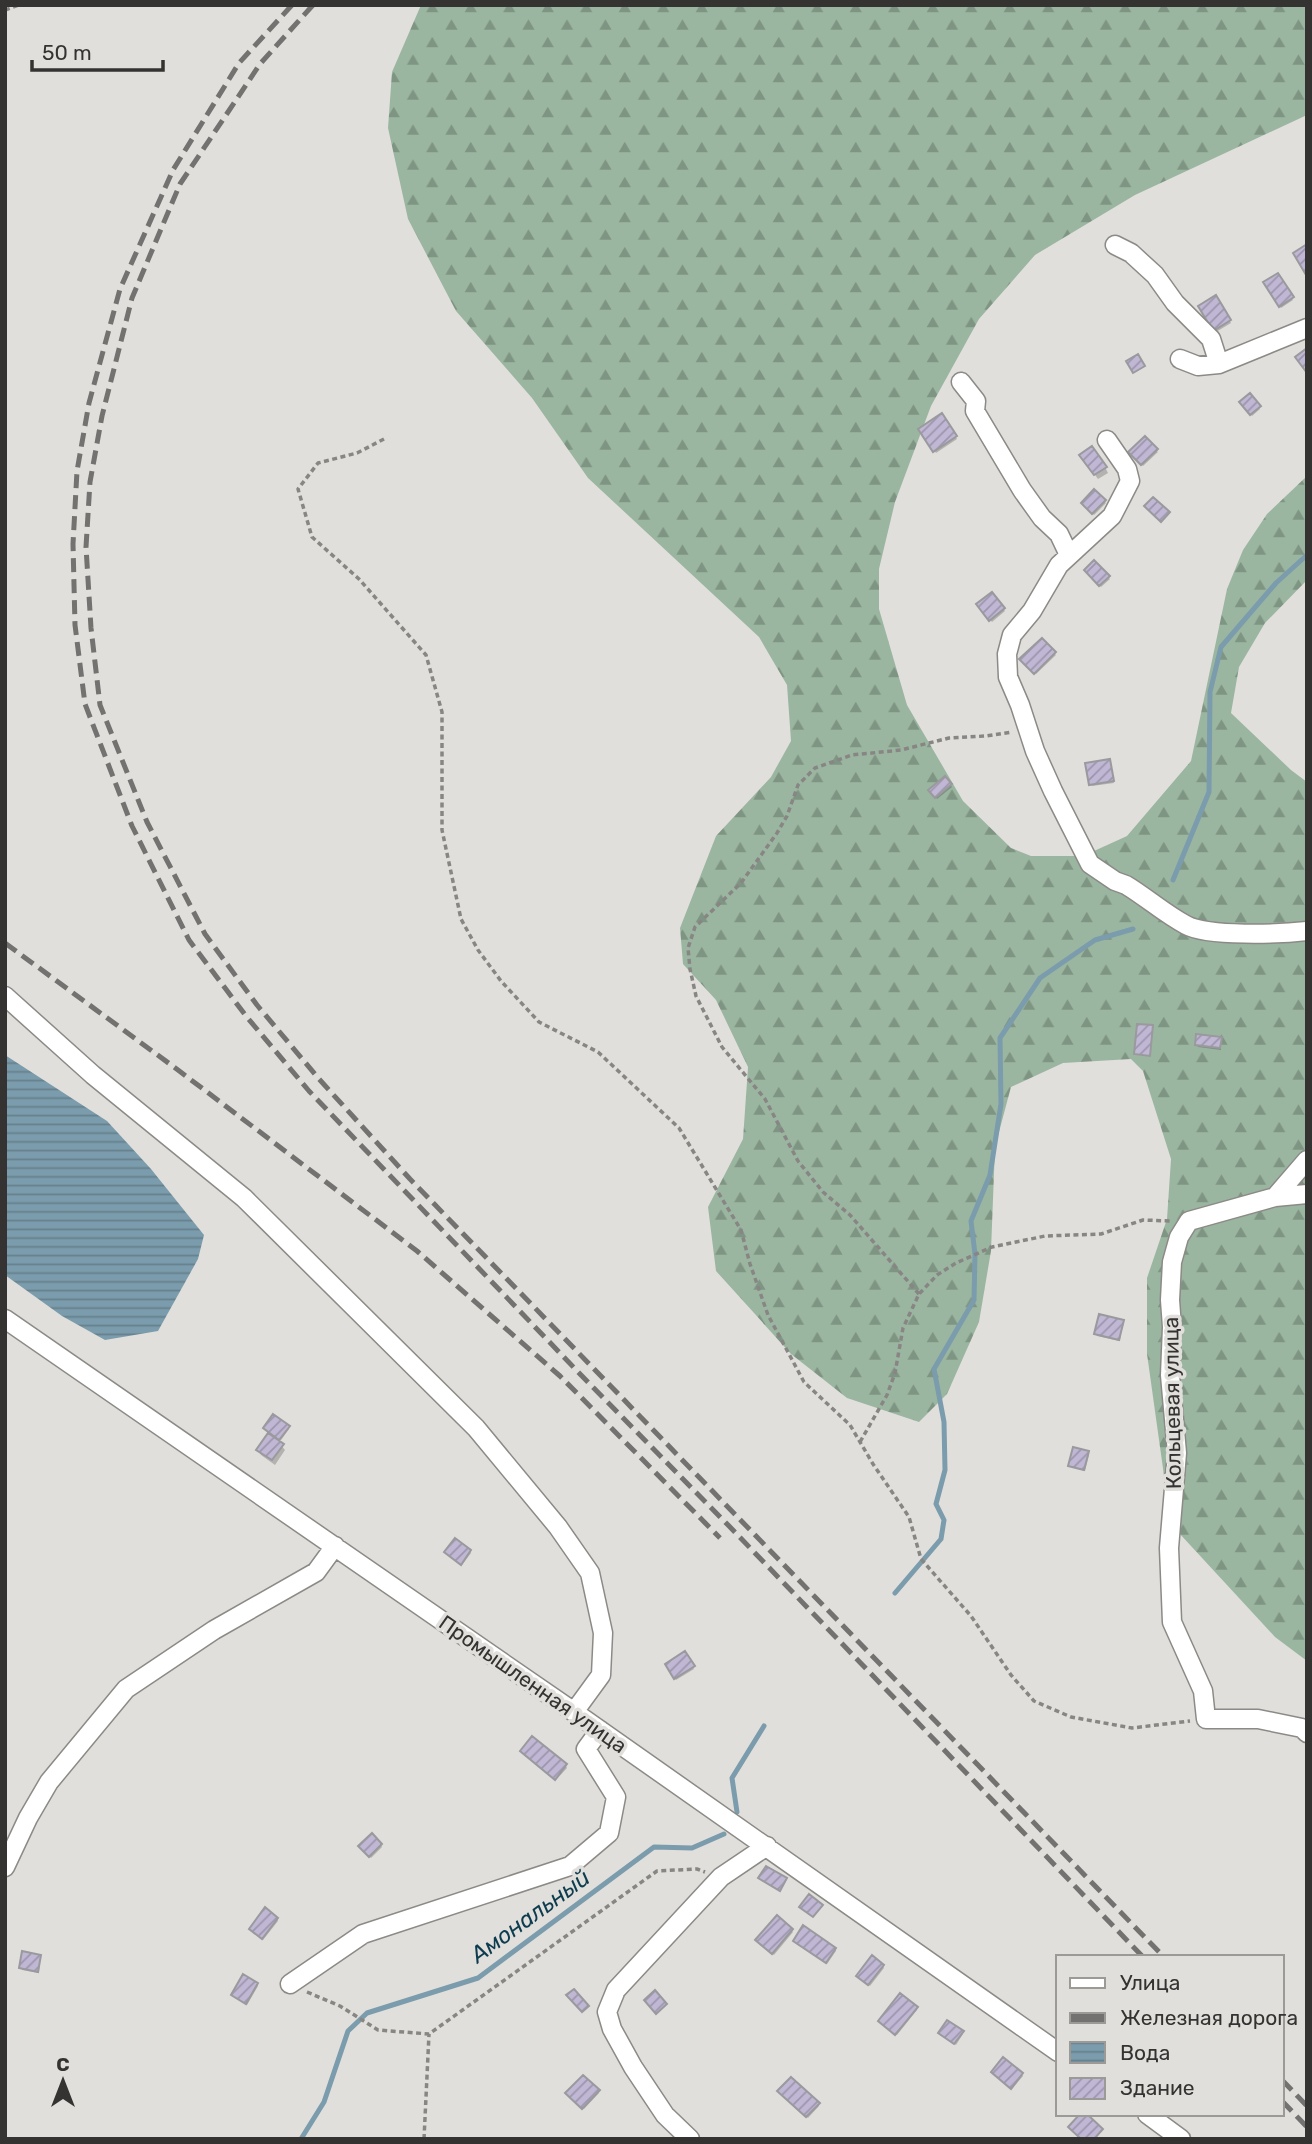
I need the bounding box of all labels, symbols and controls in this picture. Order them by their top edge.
scale bar [32,28,163,72]
text: 50 m [42,40,92,65]
street label: Кольцевая улица [1158,1317,1186,1489]
street label: Промышленная улица [434,1610,632,1758]
water label: Амональный [464,1863,595,1969]
legend [1056,1955,1284,2116]
text: Улица [1120,1970,1180,1995]
text: Железная дорога [1120,2005,1298,2030]
text: Вода [1120,2040,1170,2065]
north arrow [28,2046,98,2116]
text: С [56,2053,70,2076]
text: Здание [1120,2075,1195,2100]

